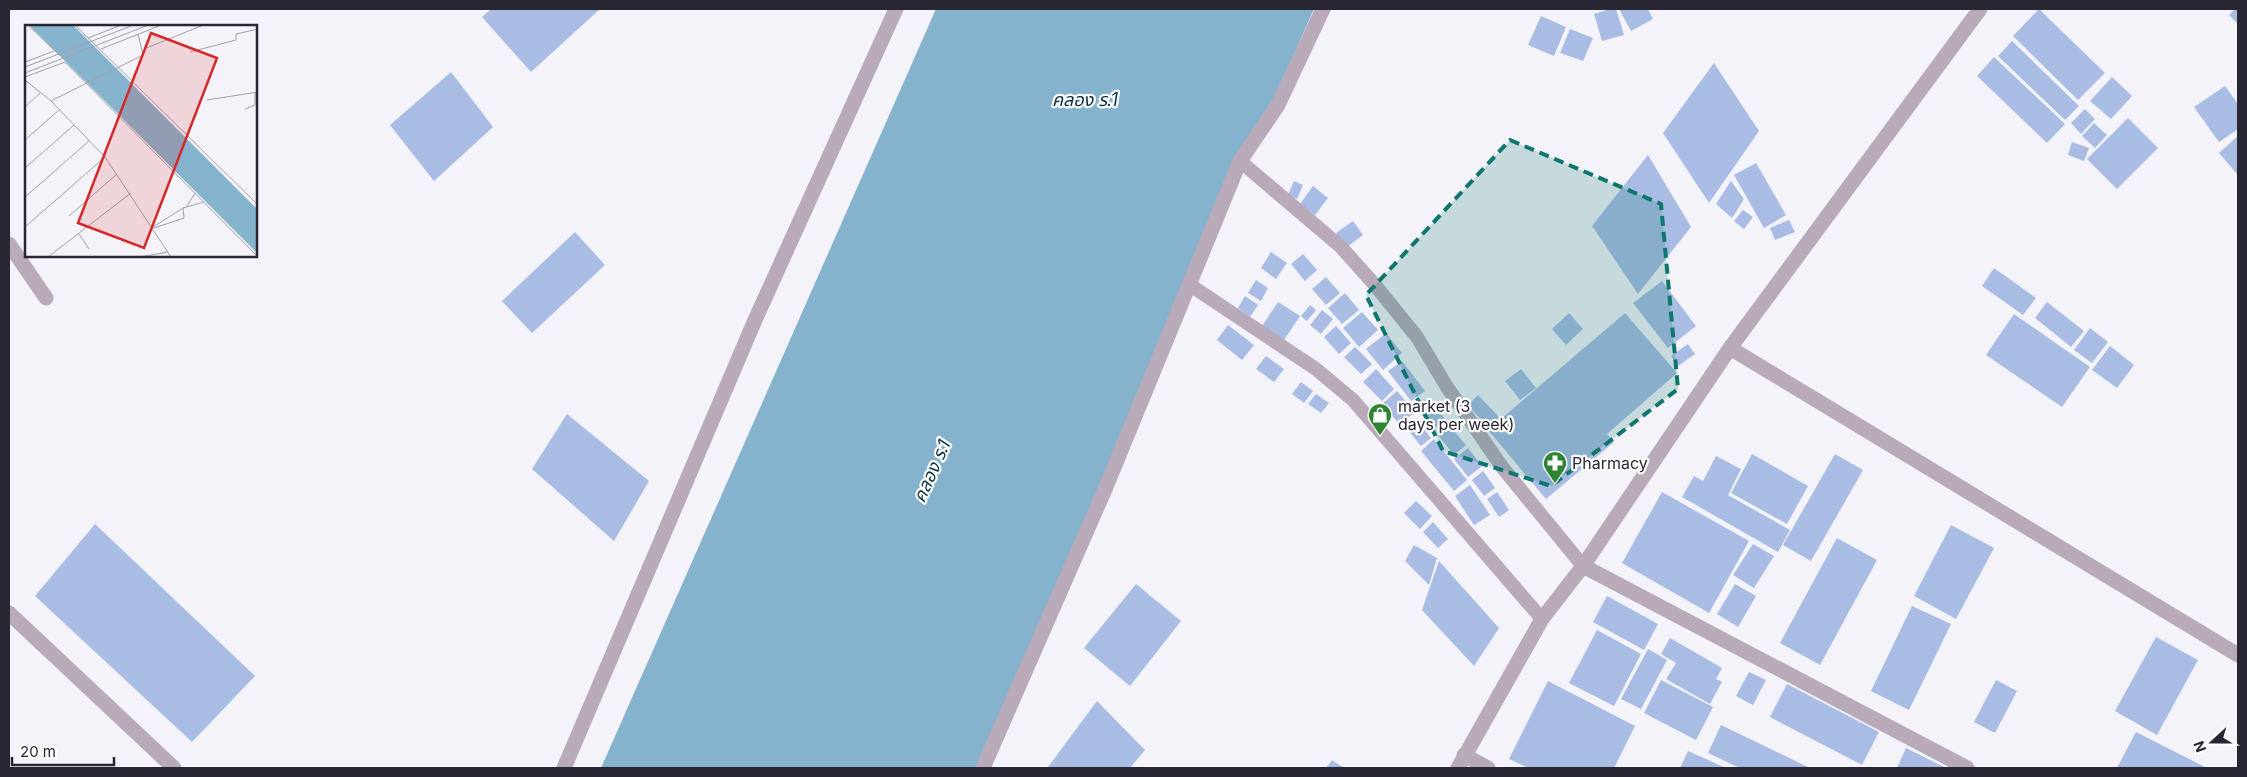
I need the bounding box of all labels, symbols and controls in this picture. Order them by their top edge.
inset map [25,25,258,258]
water label: คลอง ร.1 [1052,89,1119,110]
place label: market (3 days per week) [1398,396,1514,434]
shop icon: market (3 days per week) [1367,402,1393,436]
water label: คลอง ร.1 [909,436,955,505]
pharmacy icon: Pharmacy [1542,450,1568,484]
place label: Pharmacy [1572,453,1648,473]
north arrow [2187,717,2237,767]
scale bar [12,734,115,766]
text: N [2190,739,2209,755]
text: 20 m [20,742,56,761]

